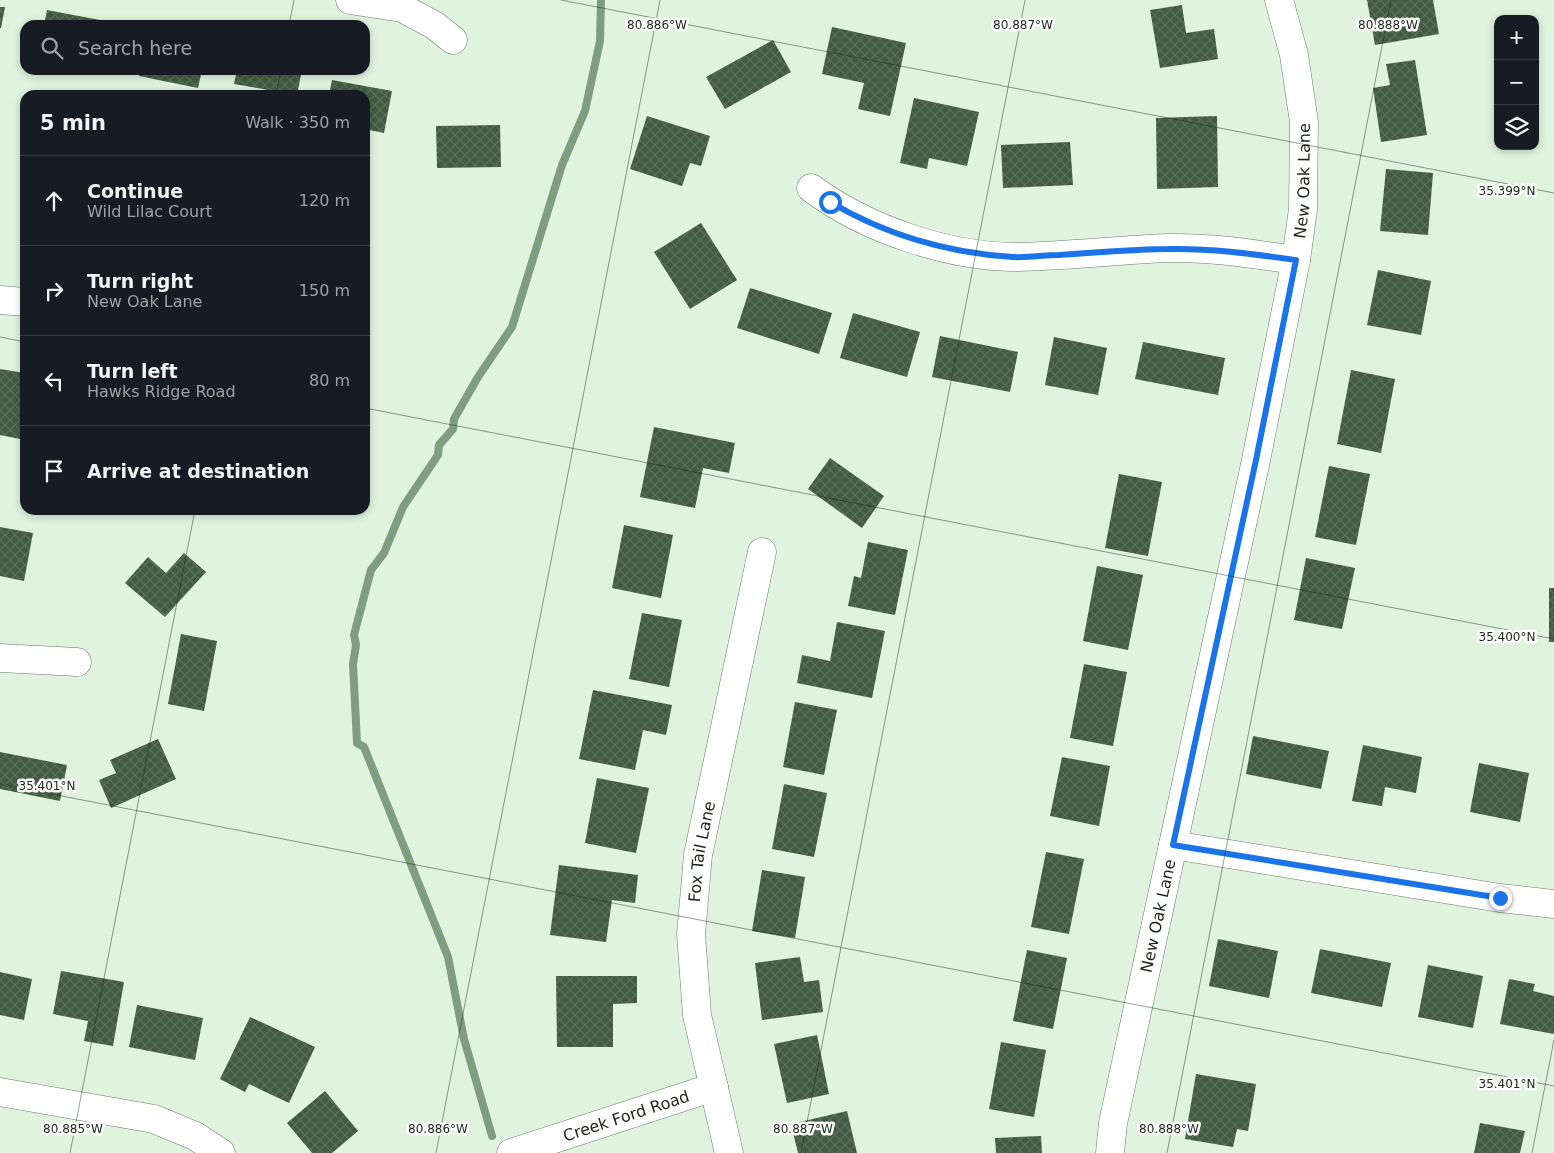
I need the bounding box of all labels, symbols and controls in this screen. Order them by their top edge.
map controls [1494,15,1539,150]
button: + [1494,15,1539,60]
text: 80.886°W [627,18,687,32]
text: 80.887°W [993,18,1053,32]
text: 80.888°W [1358,18,1418,32]
search box [20,20,370,75]
icon: search [38,34,66,62]
text: Search here [78,37,192,59]
button: − [1494,60,1539,105]
button: layers [1494,105,1539,150]
text: 5 min [40,111,106,135]
text: Walk · 350 m [245,113,350,132]
street label: New Oak Lane [1290,123,1313,240]
text: Continue [87,180,183,202]
text: 35.399°N [1479,184,1535,198]
icon: ahead [40,187,68,215]
text: 120 m [299,191,350,210]
route start [819,191,842,214]
text: Wild Lilac Court [87,202,212,221]
text: Turn right [87,270,193,292]
icon: right [40,277,68,305]
text: 150 m [299,281,350,300]
text: New Oak Lane [87,292,202,311]
text: Turn left [87,360,178,382]
icon: left [40,367,68,395]
text: 80 m [309,371,350,390]
text: Hawks Ridge Road [87,382,236,401]
icon: arrive [40,457,68,485]
text: Arrive at destination [87,460,309,482]
text: 35.400°N [1479,630,1535,644]
text: 35.401°N [19,779,75,793]
street label: Fox Tail Lane [684,799,719,903]
street label: New Oak Lane [1136,857,1179,974]
route end [1489,887,1512,910]
text: 35.401°N [1479,1077,1535,1091]
street label: Creek Ford Road [561,1086,692,1145]
text: 80.885°W [43,1122,103,1136]
text: 80.886°W [408,1122,468,1136]
text: 80.887°W [773,1122,833,1136]
text: 80.888°W [1139,1122,1199,1136]

